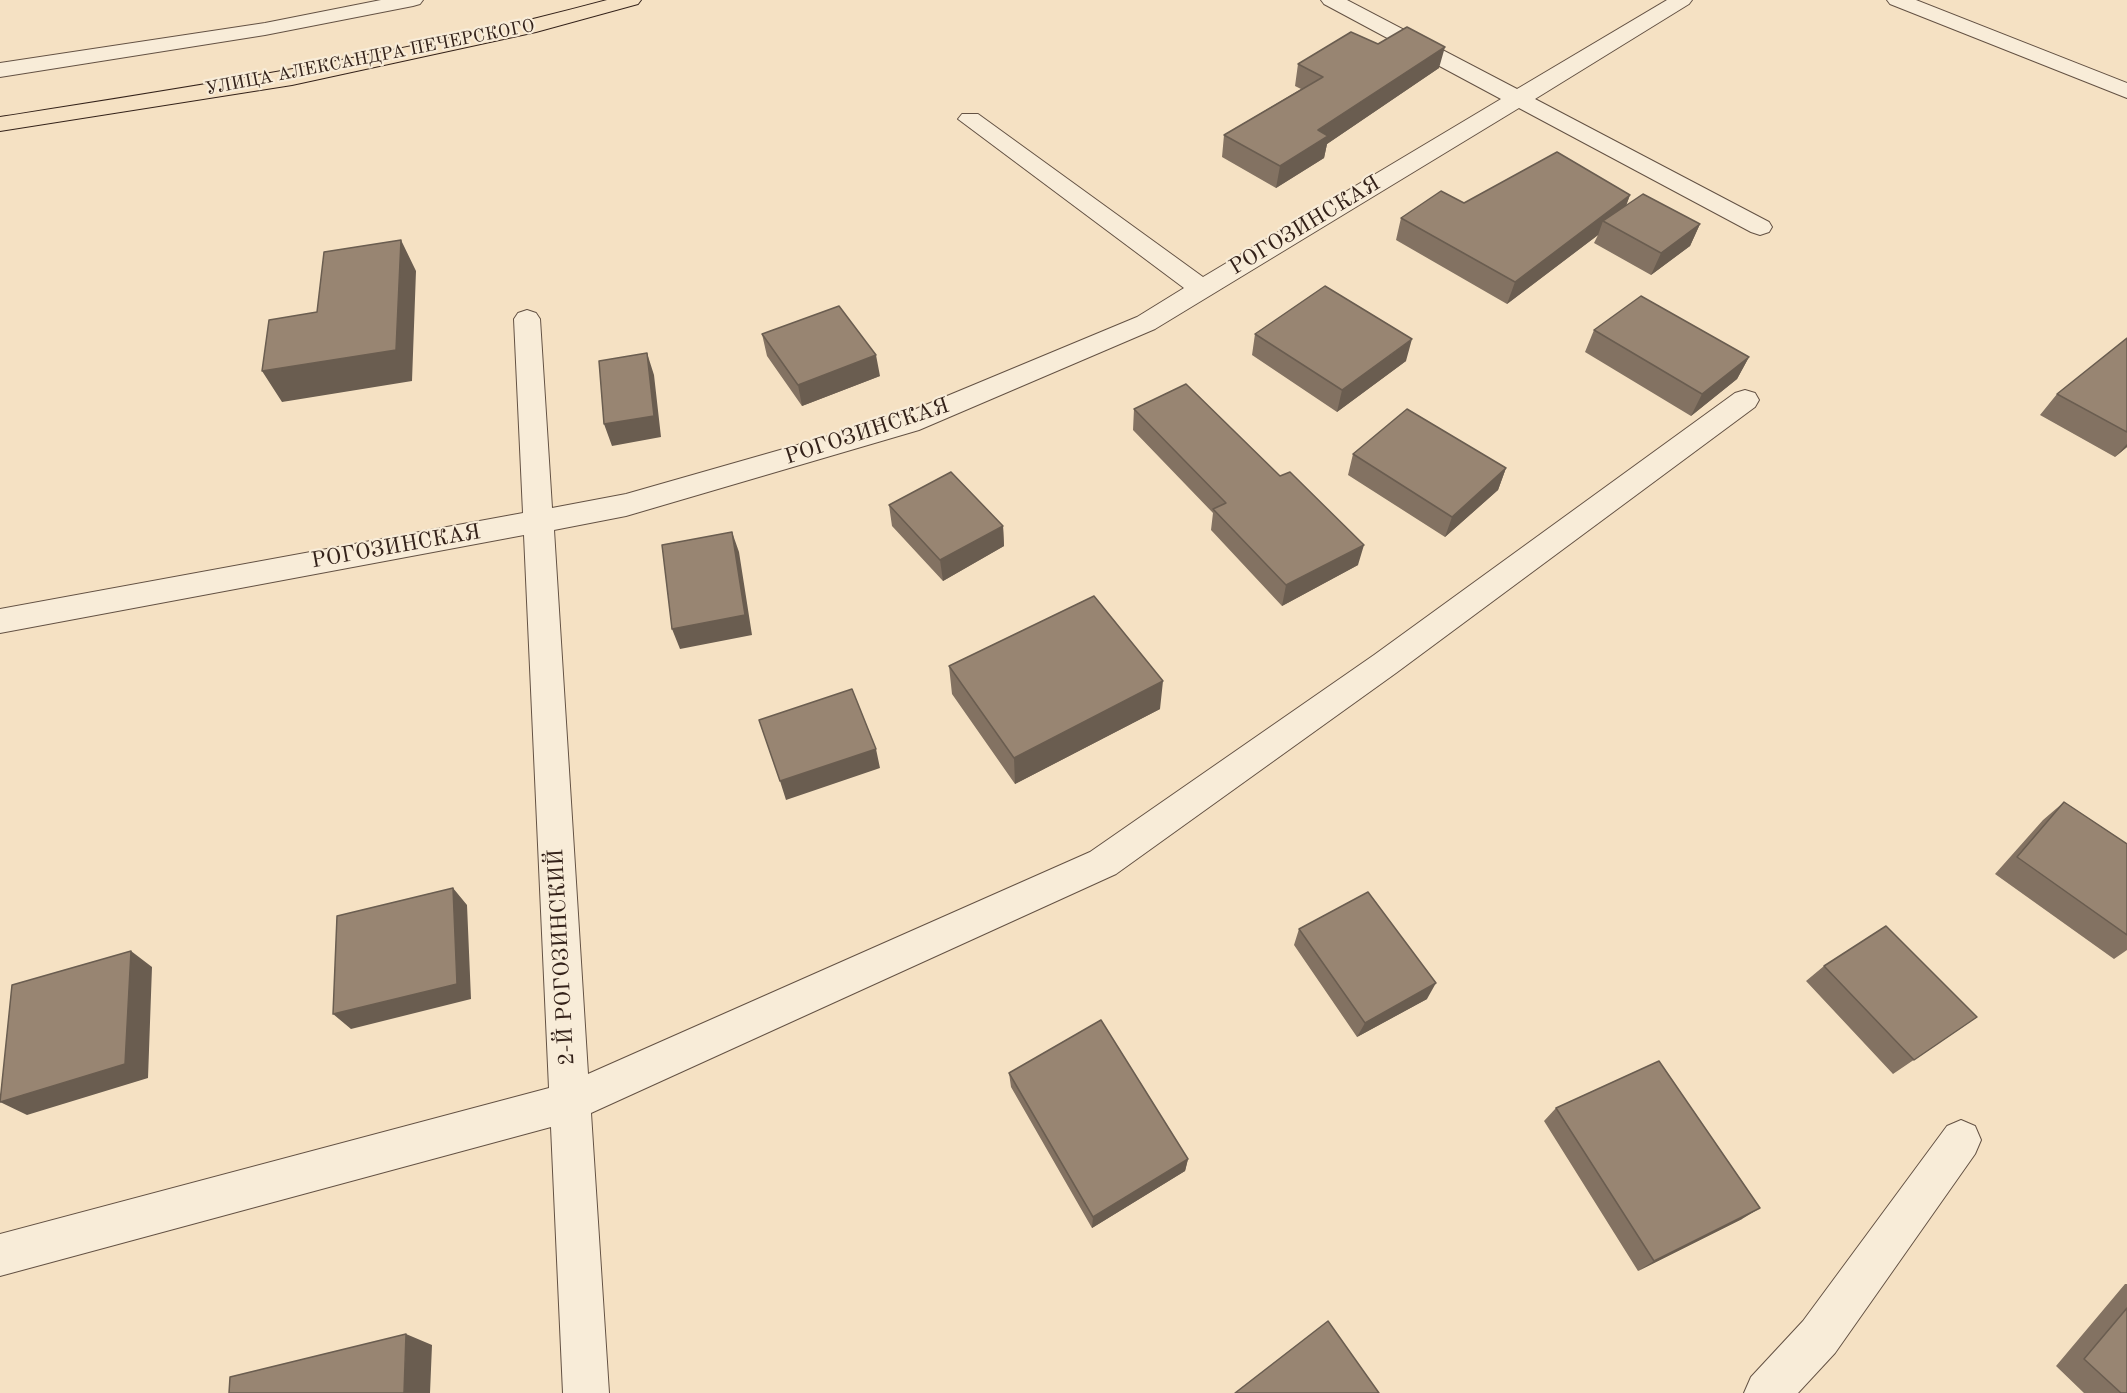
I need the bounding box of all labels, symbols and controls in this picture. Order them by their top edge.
street label: УЛИЦА АЛЕКСАНДРА ПЕЧЕРСКОГО [204,15,536,101]
street label: РОГОЗИНСКАЯ [1225,171,1385,281]
street label: РОГОЗИНСКАЯ [781,393,953,471]
street label: РОГОЗИНСКАЯ [309,519,483,575]
street label: 2-Й РОГОЗИНСКИЙ [543,848,581,1066]

